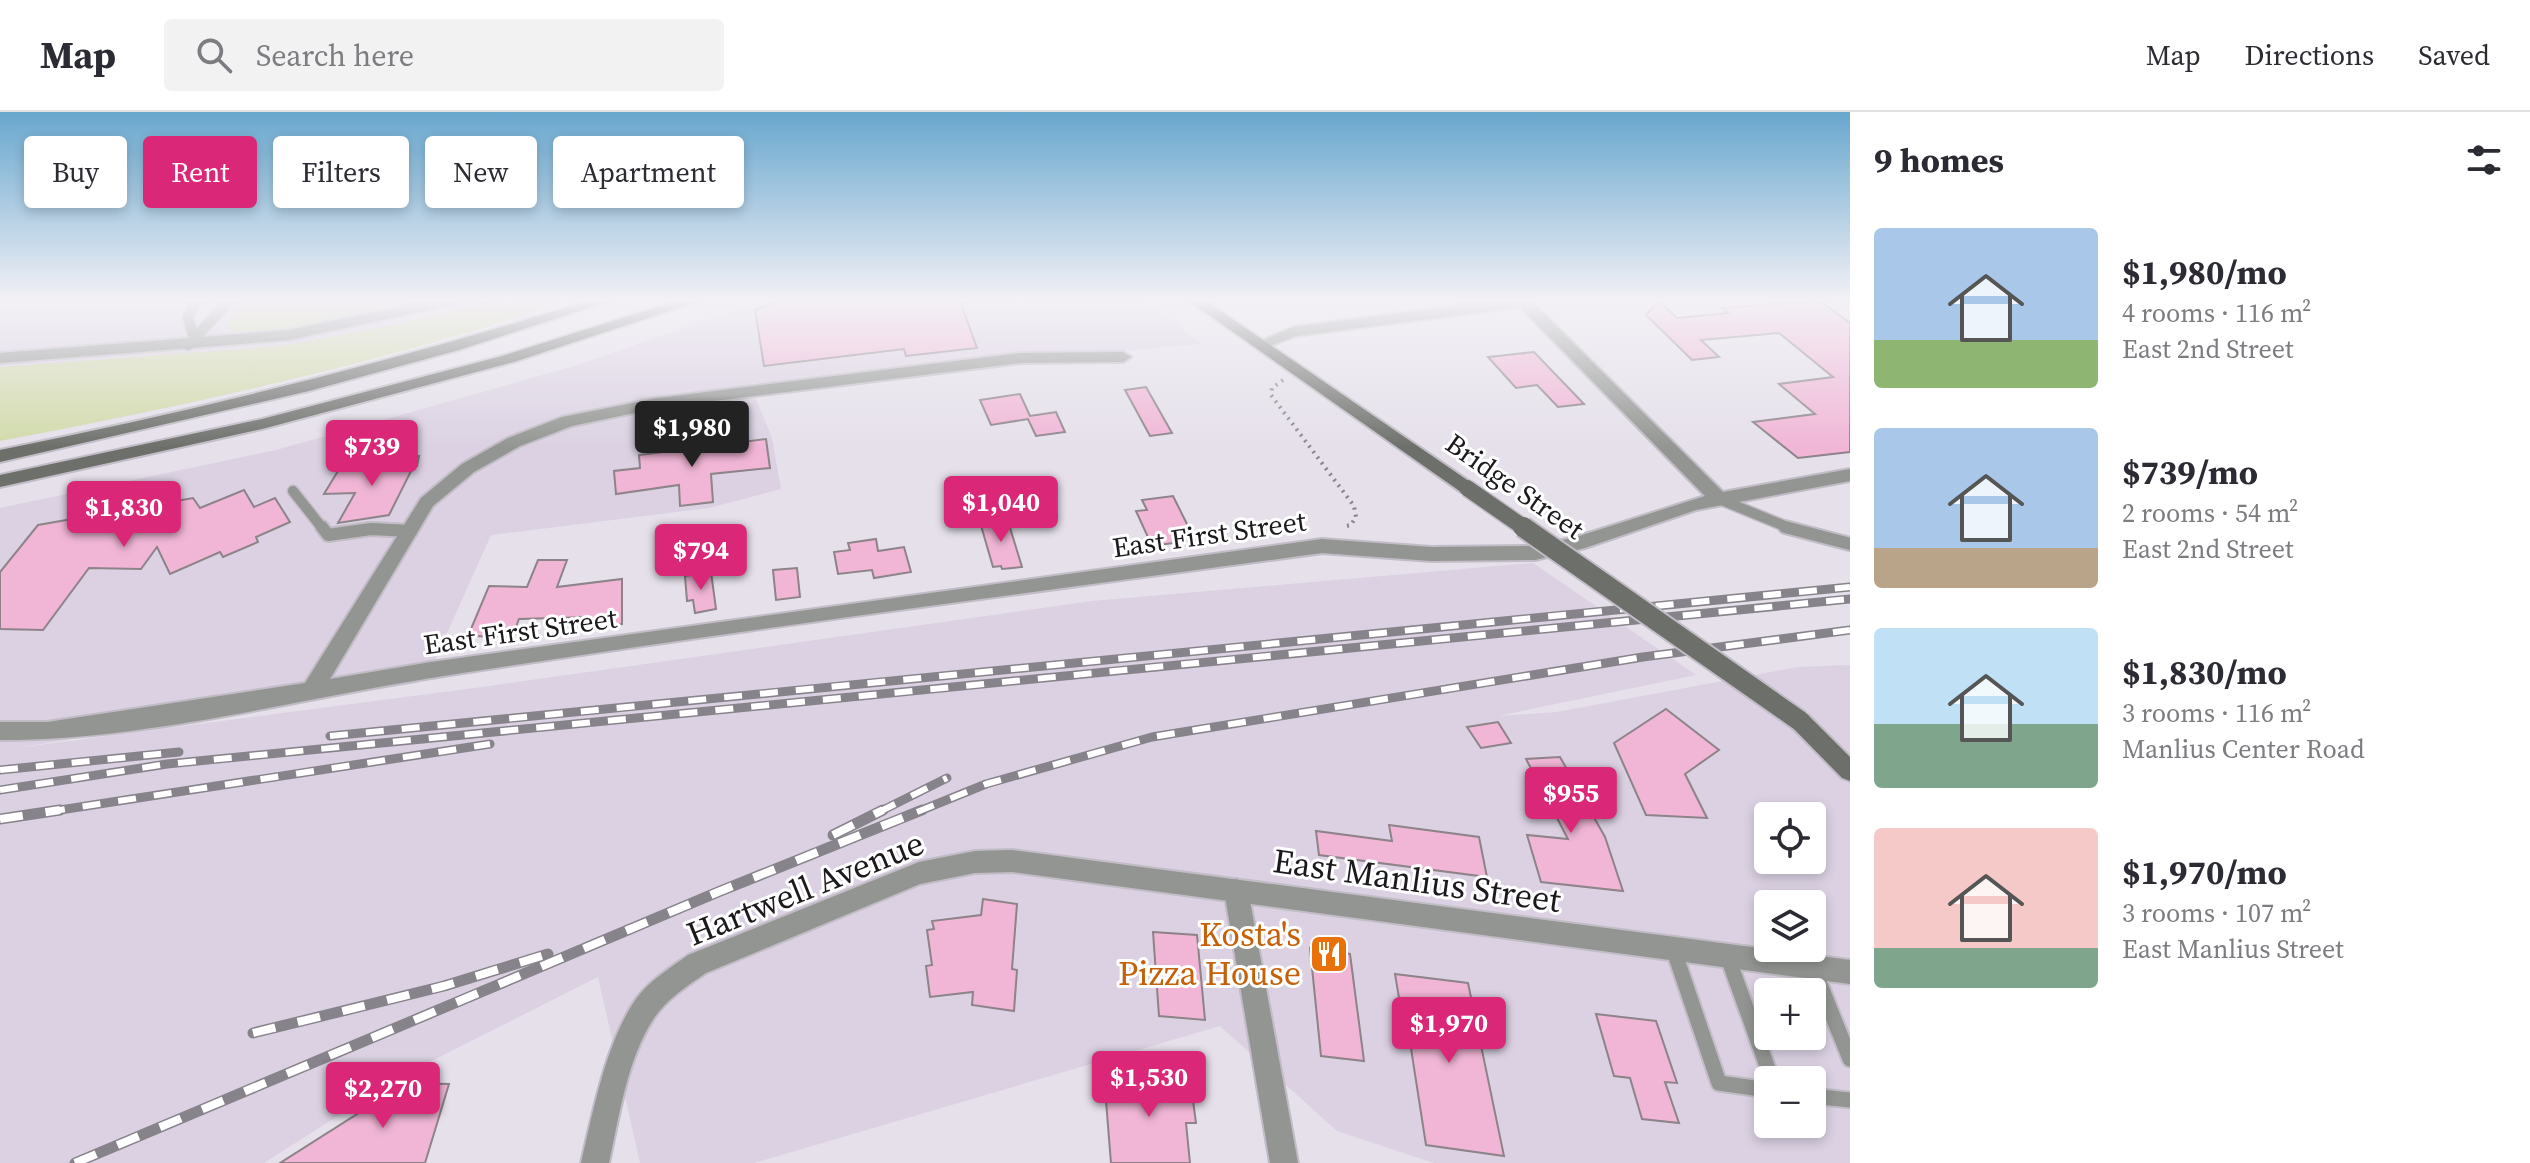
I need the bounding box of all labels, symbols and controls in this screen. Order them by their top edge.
search box [164,19,724,91]
text: Map [40,29,116,81]
icon: search [192,33,236,77]
text: Search here [256,35,414,76]
text: Map [2146,36,2201,74]
text: Directions [2245,36,2374,74]
text: Saved [2418,36,2490,74]
chip: Buy [24,136,127,208]
chip: Rent [143,136,257,208]
chip: Filters [273,136,409,208]
chip: New [425,136,537,208]
chip: Apartment [553,136,744,208]
text: 9 homes [1874,137,2004,183]
icon: filters [2462,138,2506,182]
text: $1,980/mo [2122,249,2287,295]
icon: home [1938,260,2034,356]
text: 4 rooms · 116 m² [2122,295,2311,331]
text: East 2nd Street [2122,331,2293,367]
pin: $1,980 [627,401,757,469]
text: $1,980 [653,409,731,445]
pin: $739 [325,420,419,488]
street label: Bridge Street [1438,424,1592,548]
text: $739 [344,428,400,464]
text: $739/mo [2122,449,2258,495]
icon: home [1938,460,2034,556]
pin: $1,040 [936,476,1066,544]
pin: $1,830 [59,481,189,549]
text: $1,040 [962,484,1040,520]
text: $1,830 [85,489,163,525]
text: 2 rooms · 54 m² [2122,495,2298,531]
street label: East First Street [1110,501,1309,566]
pin: $794 [654,524,748,592]
text: East 2nd Street [2122,531,2293,567]
text: $794 [673,532,729,568]
street label: East First Street [421,598,620,663]
text: $1,830/mo [2122,649,2287,695]
icon: home [1938,660,2034,756]
text: 3 rooms · 116 m² [2122,695,2311,731]
text: Manlius Center Road [2122,731,2365,767]
pin: $955 [1524,767,1618,835]
text: $955 [1543,775,1599,811]
map controls [1754,802,1826,1138]
button: locate [1754,802,1826,874]
street label: Hartwell Avenue [680,820,930,956]
street label: East Manlius Street [1270,837,1564,923]
text: $1,970/mo [2122,849,2287,895]
icon: home [1938,860,2034,956]
button: layers [1754,890,1826,962]
text: 3 rooms · 107 m² [2122,895,2311,931]
place label: Kosta's Pizza House [1118,911,1301,996]
text: East Manlius Street [2122,931,2344,967]
restaurant icon: Kosta's Pizza House [1308,933,1350,975]
button: + [1754,978,1826,1050]
pin: $1,970 [1384,997,1514,1065]
text: $1,970 [1410,1005,1488,1041]
pin: $1,530 [1084,1051,1214,1119]
text: $1,530 [1110,1059,1188,1095]
pin: $2,270 [318,1062,448,1130]
button: − [1754,1066,1826,1138]
text: $2,270 [344,1070,422,1106]

